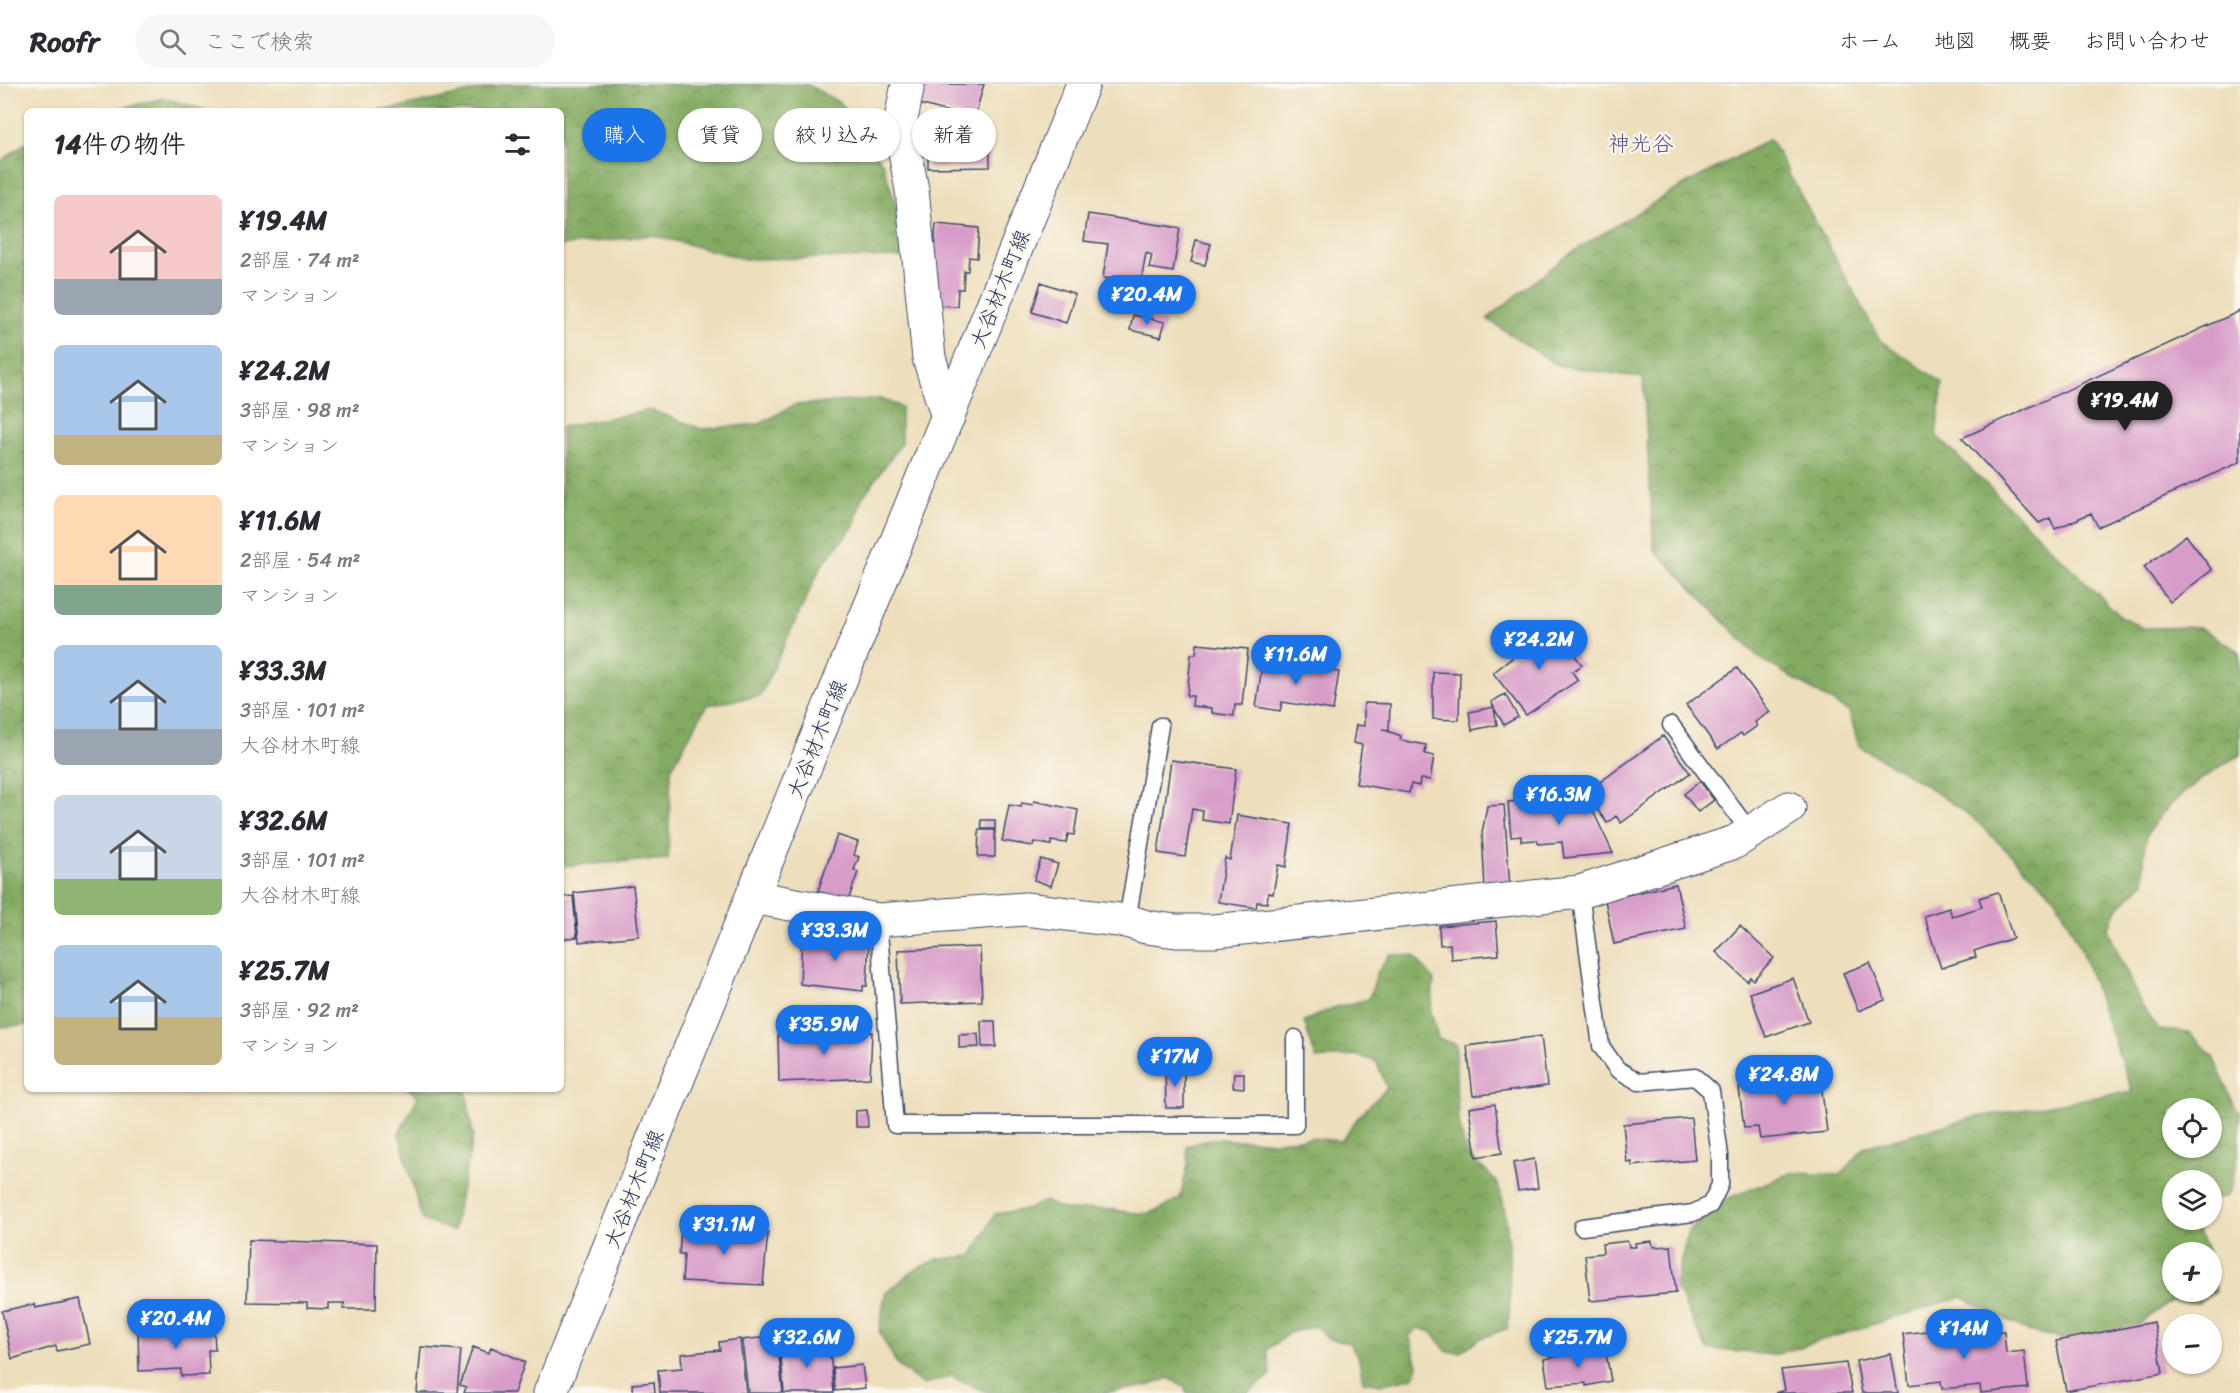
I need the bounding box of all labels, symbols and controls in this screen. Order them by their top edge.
search box [135,14,555,68]
text: Roofr [30,17,99,66]
text: ここで検索 [204,22,314,61]
text: ホーム [1839,22,1901,60]
text: 地図 [1934,22,1976,60]
text: 概要 [2009,22,2051,60]
text: お問い合わせ [2084,22,2210,60]
icon: search [156,25,189,58]
chip: 購入 [582,108,666,162]
chip: 賃貸 [678,108,762,162]
chip: 絞り込み [774,108,900,162]
chip: 新着 [912,108,996,162]
text: 14件の物件 [54,121,185,167]
district label: 神光谷 [1608,124,1674,163]
icon: filters [501,128,534,161]
text: ¥19.4M [240,197,327,243]
icon: home [102,219,174,291]
street label: 大谷材木町線 [959,223,1041,355]
text: 2部屋 · 74 m² [240,243,360,278]
pin: ¥20.4M [1098,275,1196,326]
text: ¥20.4M [1112,277,1182,312]
text: マンション [240,278,339,313]
text: ¥24.2M [240,347,330,393]
icon: home [102,369,174,441]
pin: ¥19.4M [2076,381,2174,432]
text: ¥19.4M [2092,383,2158,418]
text: 3部屋 · 98 m² [240,393,360,428]
text: マンション [240,428,339,463]
text: ¥11.6M [240,497,321,543]
icon: home [102,519,174,591]
text: 2部屋 · 54 m² [240,543,360,578]
text: マンション [240,578,339,613]
pin: ¥24.2M [1490,620,1588,671]
text: ¥24.2M [1504,622,1574,657]
pin: ¥11.6M [1247,635,1345,686]
text: ¥11.6M [1265,637,1327,672]
text: ¥33.3M [240,647,326,693]
icon: home [102,669,174,741]
street label: 大谷材木町線 [776,673,858,805]
text: 3部屋 · 101 m² [240,693,365,728]
text: 大谷材木町線 [240,728,360,763]
pin: ¥16.3M [1510,775,1608,826]
text: ¥16.3M [1527,777,1591,812]
text: ¥32.6M [240,797,328,843]
icon: home [102,819,174,891]
text: 3部屋 · 101 m² [240,843,365,878]
text: 大谷材木町線 [240,878,360,913]
pin: ¥33.3M [786,911,884,962]
text: ¥33.3M [802,913,868,948]
text: ¥25.7M [240,947,329,993]
icon: home [102,969,174,1041]
text: 3部屋 · 92 m² [240,993,359,1028]
pin: ¥35.9M [775,1005,873,1056]
text: ¥35.9M [790,1007,858,1042]
text: マンション [240,1028,339,1063]
pin: ¥17M [1139,1037,1211,1088]
text: ¥17M [1151,1039,1199,1074]
pin: ¥24.8M [1735,1055,1833,1106]
text: ¥24.8M [1749,1057,1819,1092]
map controls [2162,1098,2222,1374]
button: locate [2162,1098,2222,1158]
street label: 大谷材木町線 [593,1123,675,1255]
button: layers [2162,1170,2222,1230]
pin: ¥31.1M [675,1205,773,1256]
text: ¥31.1M [693,1207,755,1242]
button: + [2162,1242,2222,1302]
pin: ¥20.4M [127,1299,225,1350]
text: ¥20.4M [141,1301,211,1336]
pin: ¥14M [1928,1309,2000,1360]
text: ¥14M [1940,1311,1988,1346]
button: − [2162,1314,2222,1374]
pin: ¥32.6M [758,1318,856,1369]
pin: ¥25.7M [1529,1318,1627,1369]
text: ¥32.6M [773,1320,841,1355]
text: ¥25.7M [1544,1320,1612,1355]

